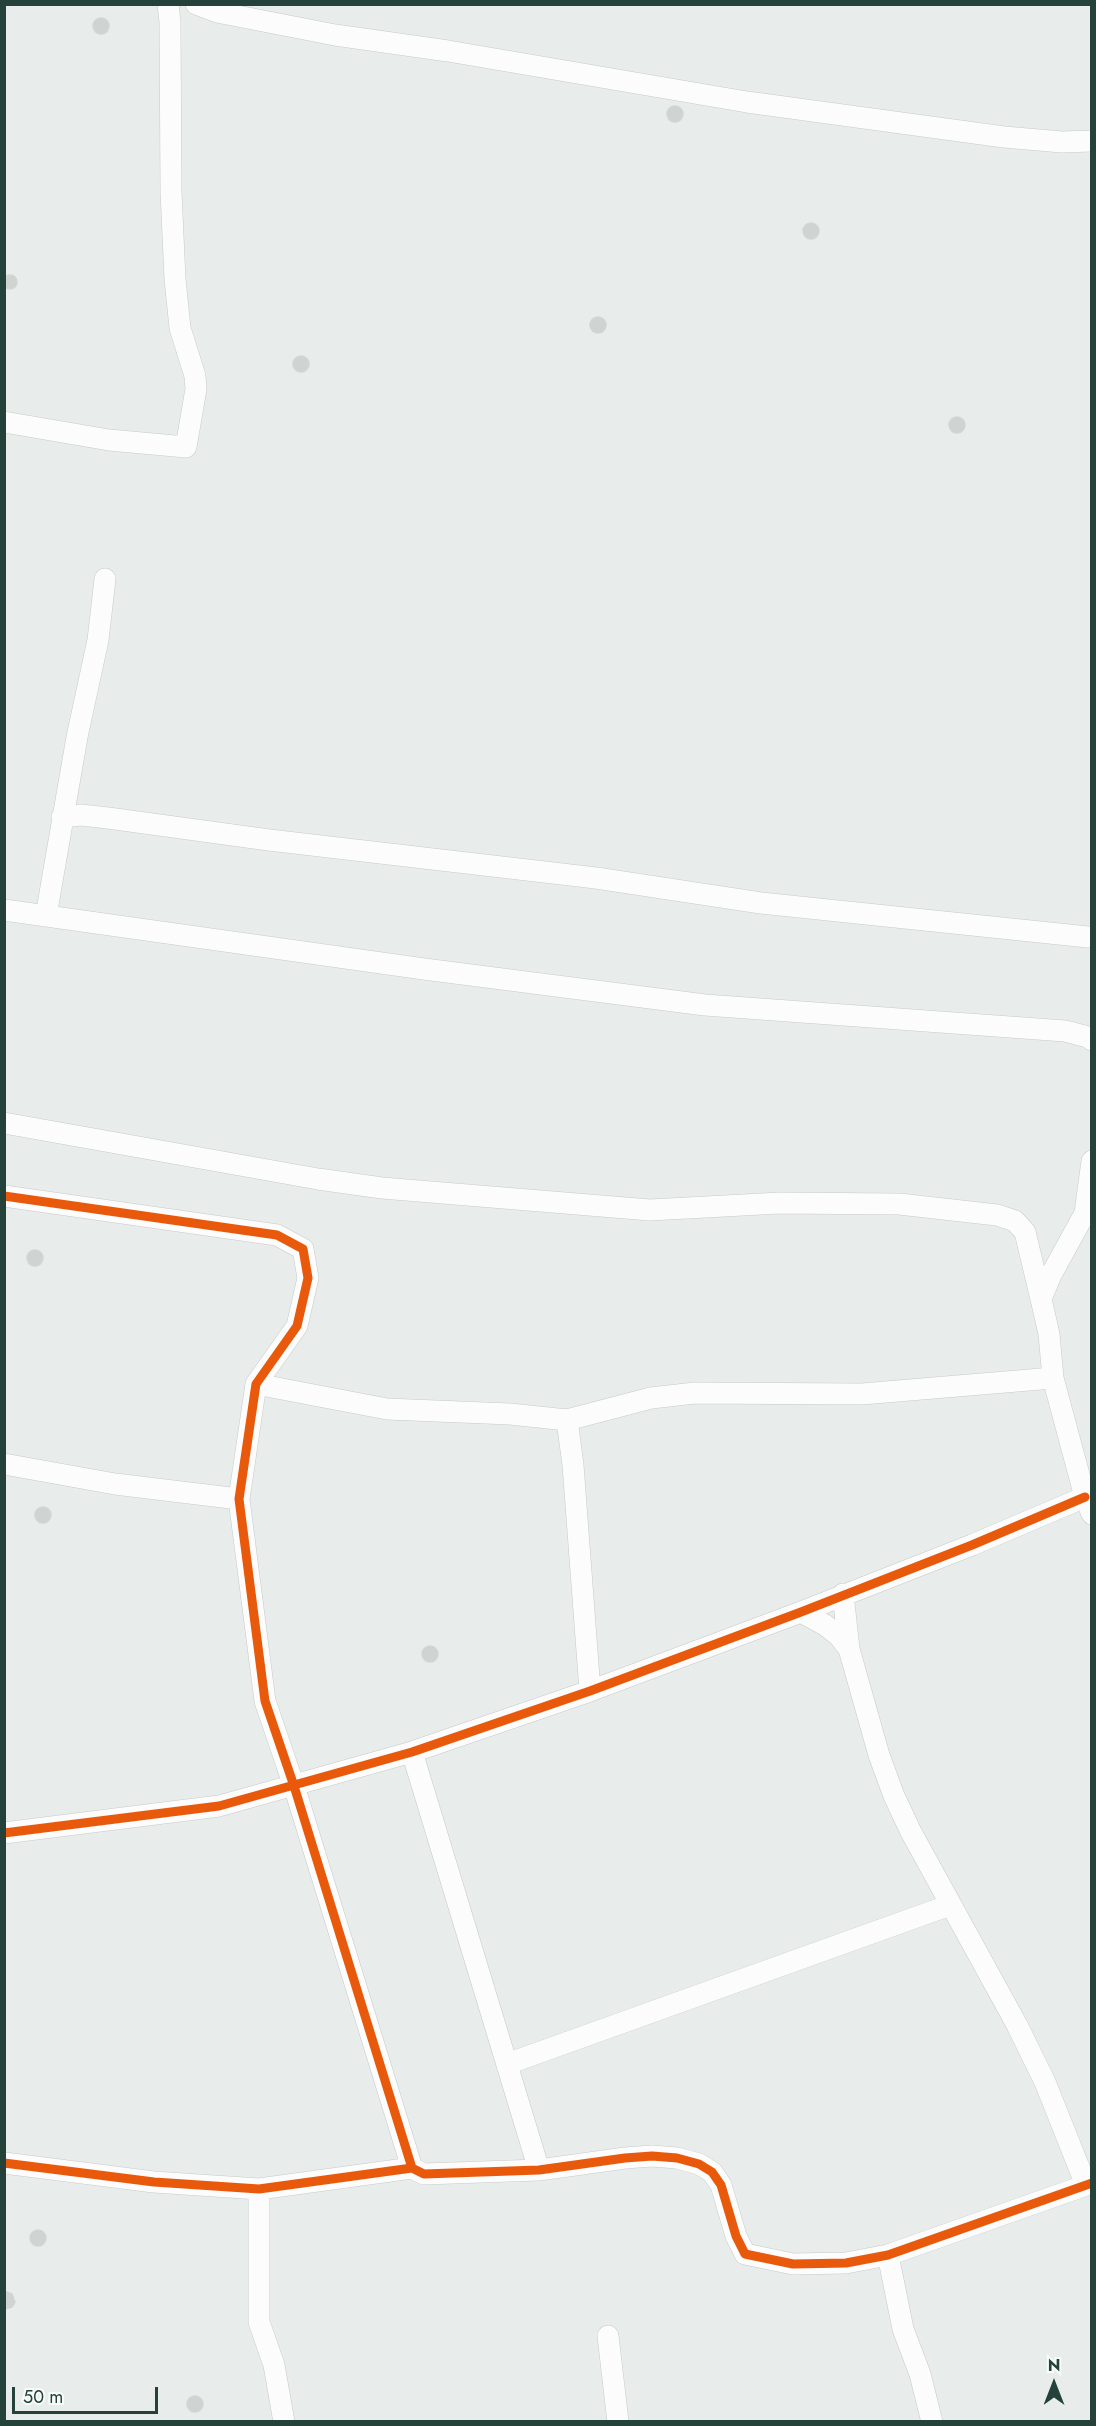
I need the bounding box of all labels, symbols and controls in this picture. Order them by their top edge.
north arrow [1024,2354,1084,2414]
text: N [1048,2354,1060,2377]
scale bar [15,2375,160,2413]
text: 50 m [23,2384,63,2410]

